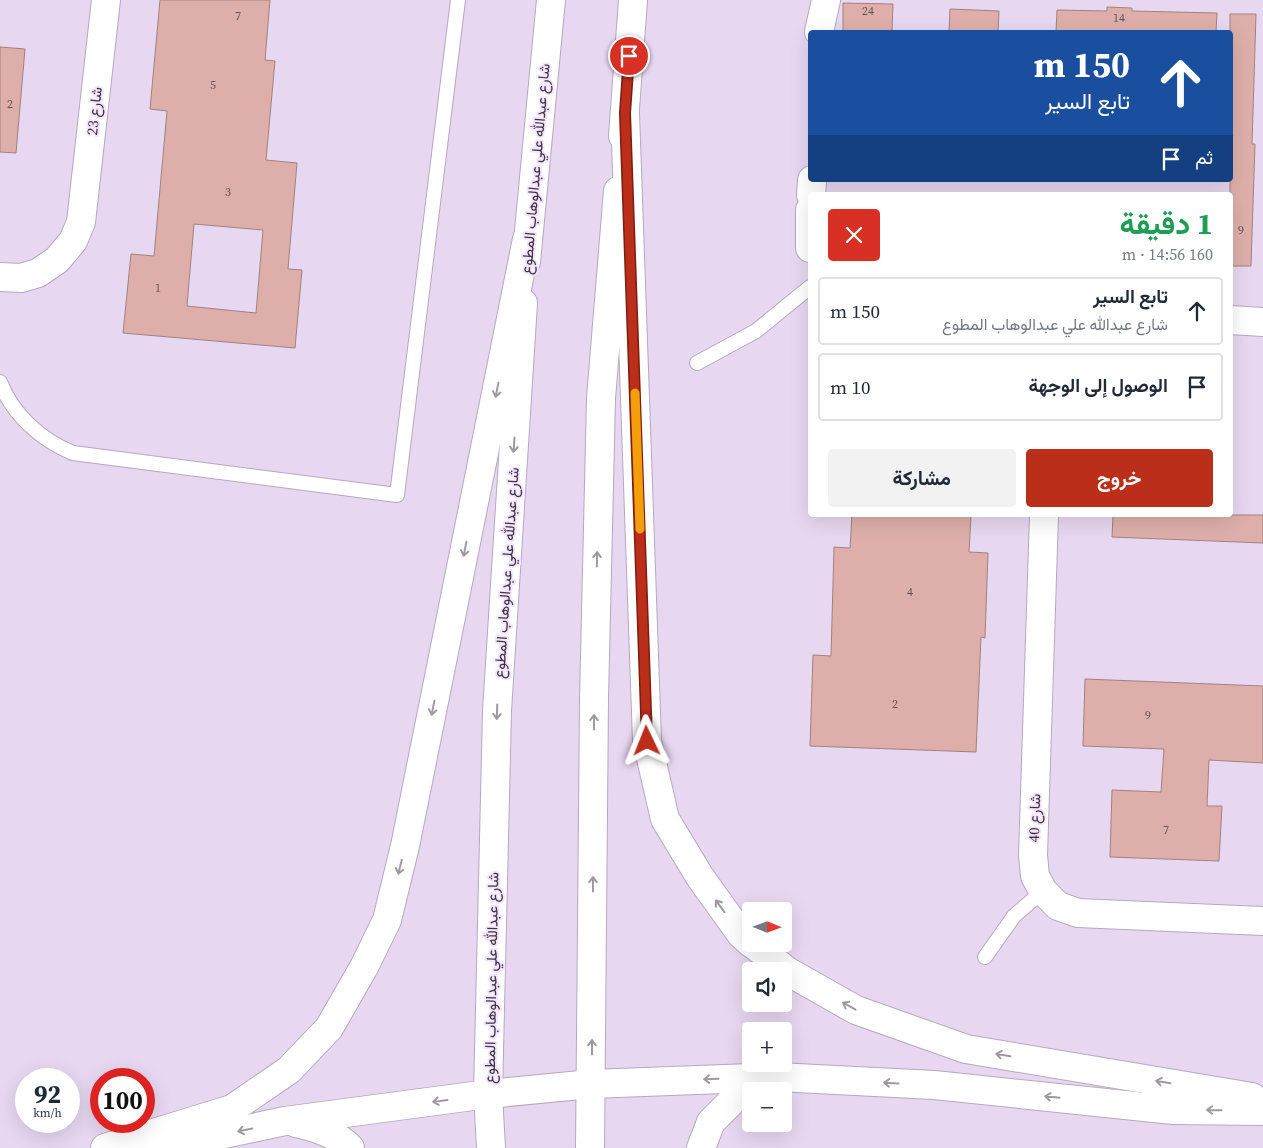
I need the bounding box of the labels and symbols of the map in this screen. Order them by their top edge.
house number: 24 [862,3,874,19]
house number: 7 [235,8,241,24]
house number: 14 [1113,10,1125,26]
pin [608,35,650,77]
street label: شارع عبدالله علي عبدالوهاب المطوع [515,62,558,276]
house number: 5 [210,77,216,93]
street label: شارع 23 [81,86,108,136]
house number: 2 [7,96,13,112]
house number: 3 [225,184,231,200]
house number: 9 [1238,222,1244,238]
house number: 1 [155,280,161,296]
one-way arrow [492,381,501,397]
one-way arrow [509,437,518,453]
street label: شارع عبدالله علي عبدالوهاب المطوع [488,466,527,680]
one-way arrow [460,541,469,557]
one-way arrow [593,552,602,568]
house number: 4 [907,584,913,600]
house number: 2 [892,696,898,712]
one-way arrow [428,700,437,716]
one-way arrow [492,703,501,719]
house number: 9 [1145,707,1151,723]
one-way arrow [589,714,599,730]
position arrow [620,714,672,766]
street label: شارع 40 [1023,793,1046,843]
house number: 7 [1163,822,1169,838]
one-way arrow [395,859,404,875]
street label: شارع عبدالله علي عبدالوهاب المطوع [479,872,506,1084]
one-way arrow [588,877,598,893]
one-way arrow [715,899,725,913]
north arrow [742,902,792,952]
one-way arrow [842,1000,856,1010]
one-way arrow [587,1039,597,1056]
one-way arrow [995,1049,1011,1059]
speed limit sign: 100 [90,1068,155,1133]
one-way arrow [703,1075,719,1084]
one-way arrow [1156,1077,1172,1087]
one-way arrow [883,1078,899,1087]
one-way arrow [1045,1093,1061,1102]
one-way arrow [432,1096,448,1106]
one-way arrow [1207,1105,1223,1115]
one-way arrow [237,1125,253,1135]

